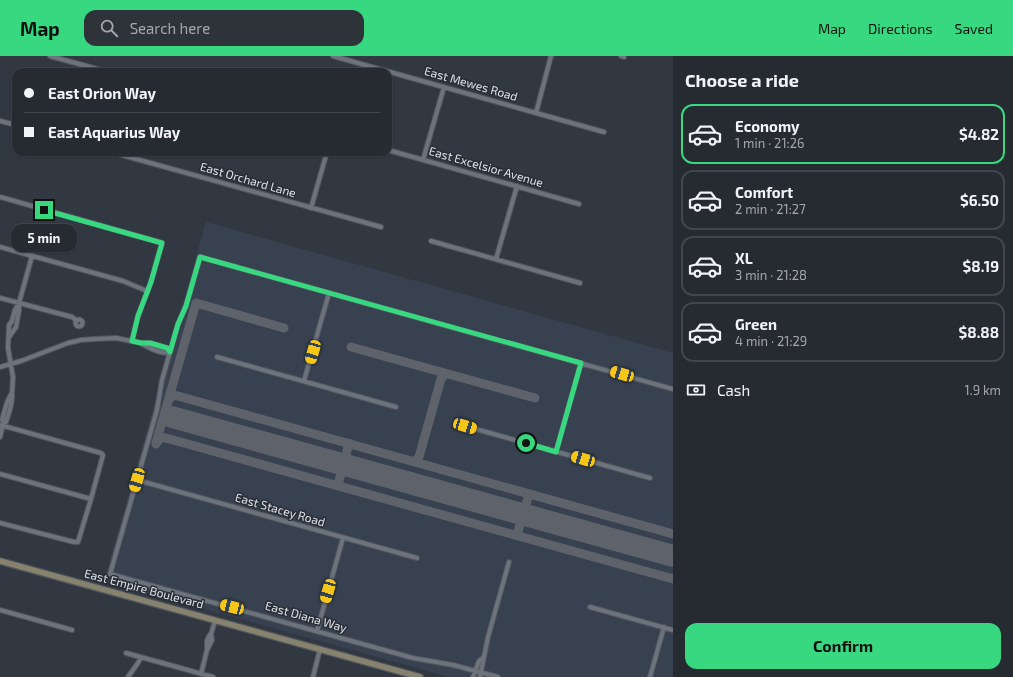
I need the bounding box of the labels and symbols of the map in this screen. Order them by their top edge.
street label: East Mewes Road [423,63,520,103]
street label: East Excelsior Avenue [427,143,545,189]
street label: East Orchard Lane [199,159,298,199]
route end [35,201,53,219]
callout: 5 min [11,224,77,252]
car [304,339,322,365]
car [609,365,635,383]
car [452,417,478,435]
route start [517,434,535,452]
car [570,450,596,468]
car [128,467,146,493]
street label: East Stacey Road [234,489,327,529]
street label: East Empire Boulevard [83,565,206,611]
car [319,578,337,604]
car [219,598,245,616]
street label: East Diana Way [264,598,349,635]

